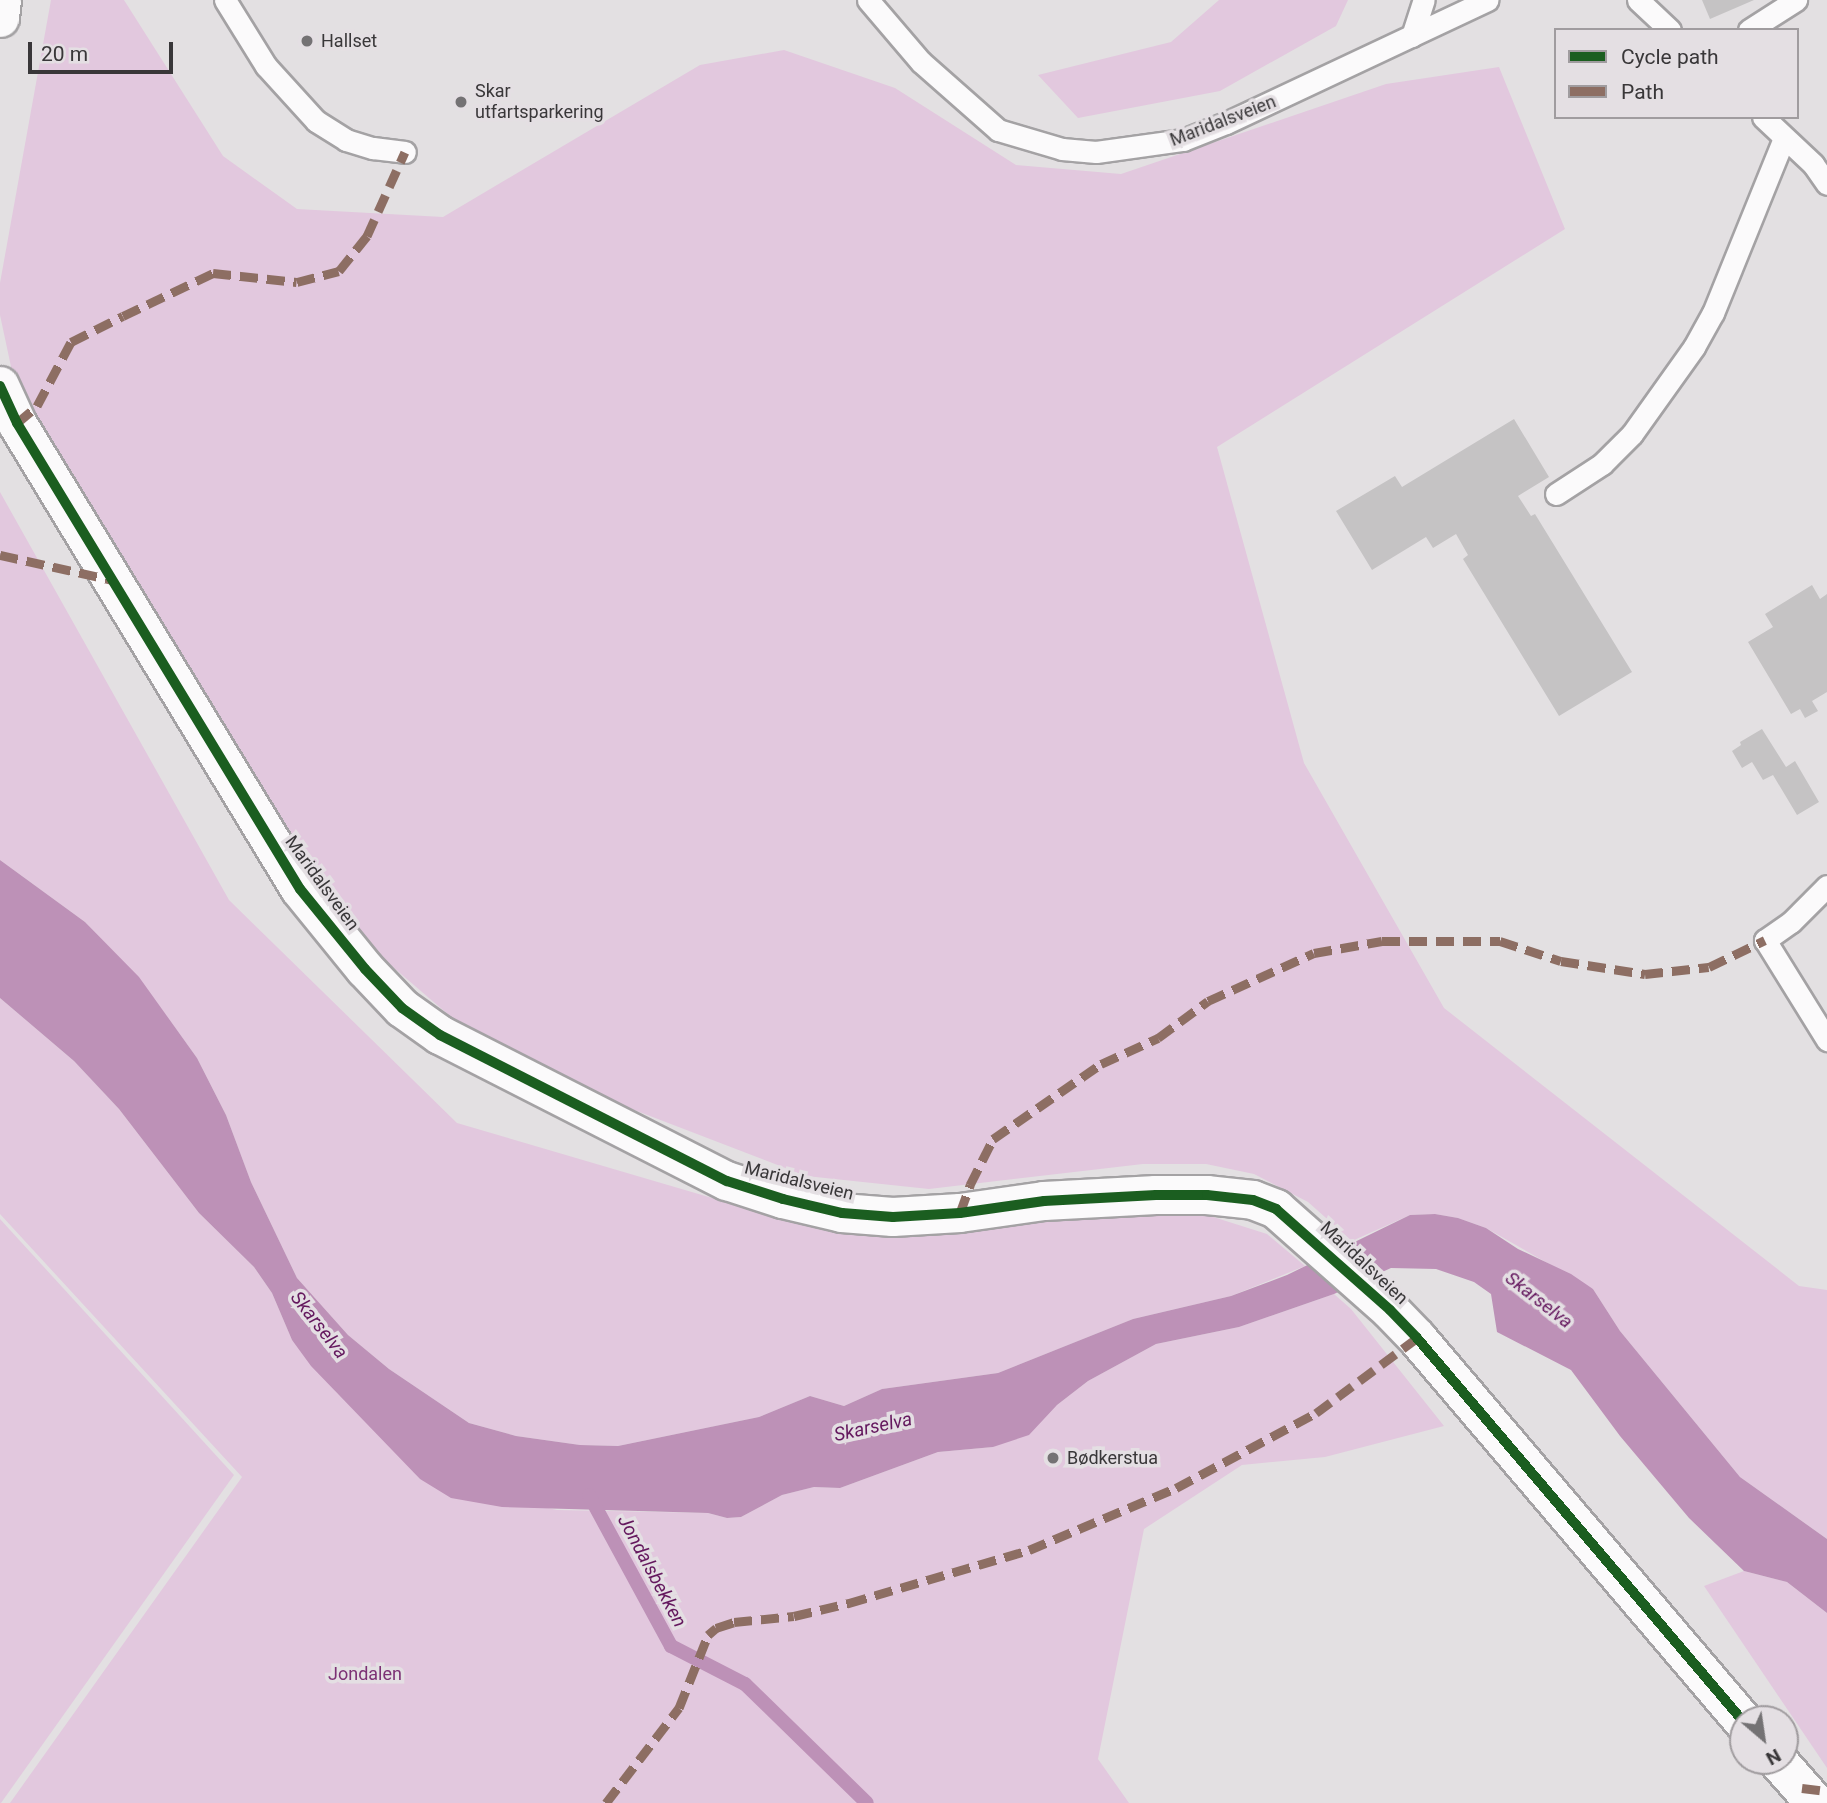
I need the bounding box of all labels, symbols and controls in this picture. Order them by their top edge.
scale bar [32,28,177,72]
legend [1554,28,1799,119]
place label: Hallset [321,30,377,52]
marker: Hallset [299,33,315,49]
text: 20 m [41,42,88,66]
text: Cycle path [1621,45,1719,69]
text: Path [1621,80,1664,104]
place label: Skar utfartsparkering [475,81,604,124]
street label: Maridalsveien [1167,91,1279,151]
marker: Skar utfartsparkering [453,94,469,110]
street label: Maridalsveien [280,832,364,934]
street label: Maridalsveien [742,1157,856,1205]
street label: Maridalsveien [1316,1217,1412,1309]
water label: Skarselva [1501,1267,1577,1333]
water label: Skarselva [286,1287,352,1363]
water label: Skarselva [832,1408,914,1446]
place label: Bødkerstua [1067,1447,1158,1469]
marker: Bødkerstua [1045,1450,1061,1466]
water label: Jondalsbekken [613,1511,691,1631]
park label: Jondalen [328,1663,402,1685]
north arrow [1729,1705,1799,1775]
text: N [1762,1744,1785,1770]

